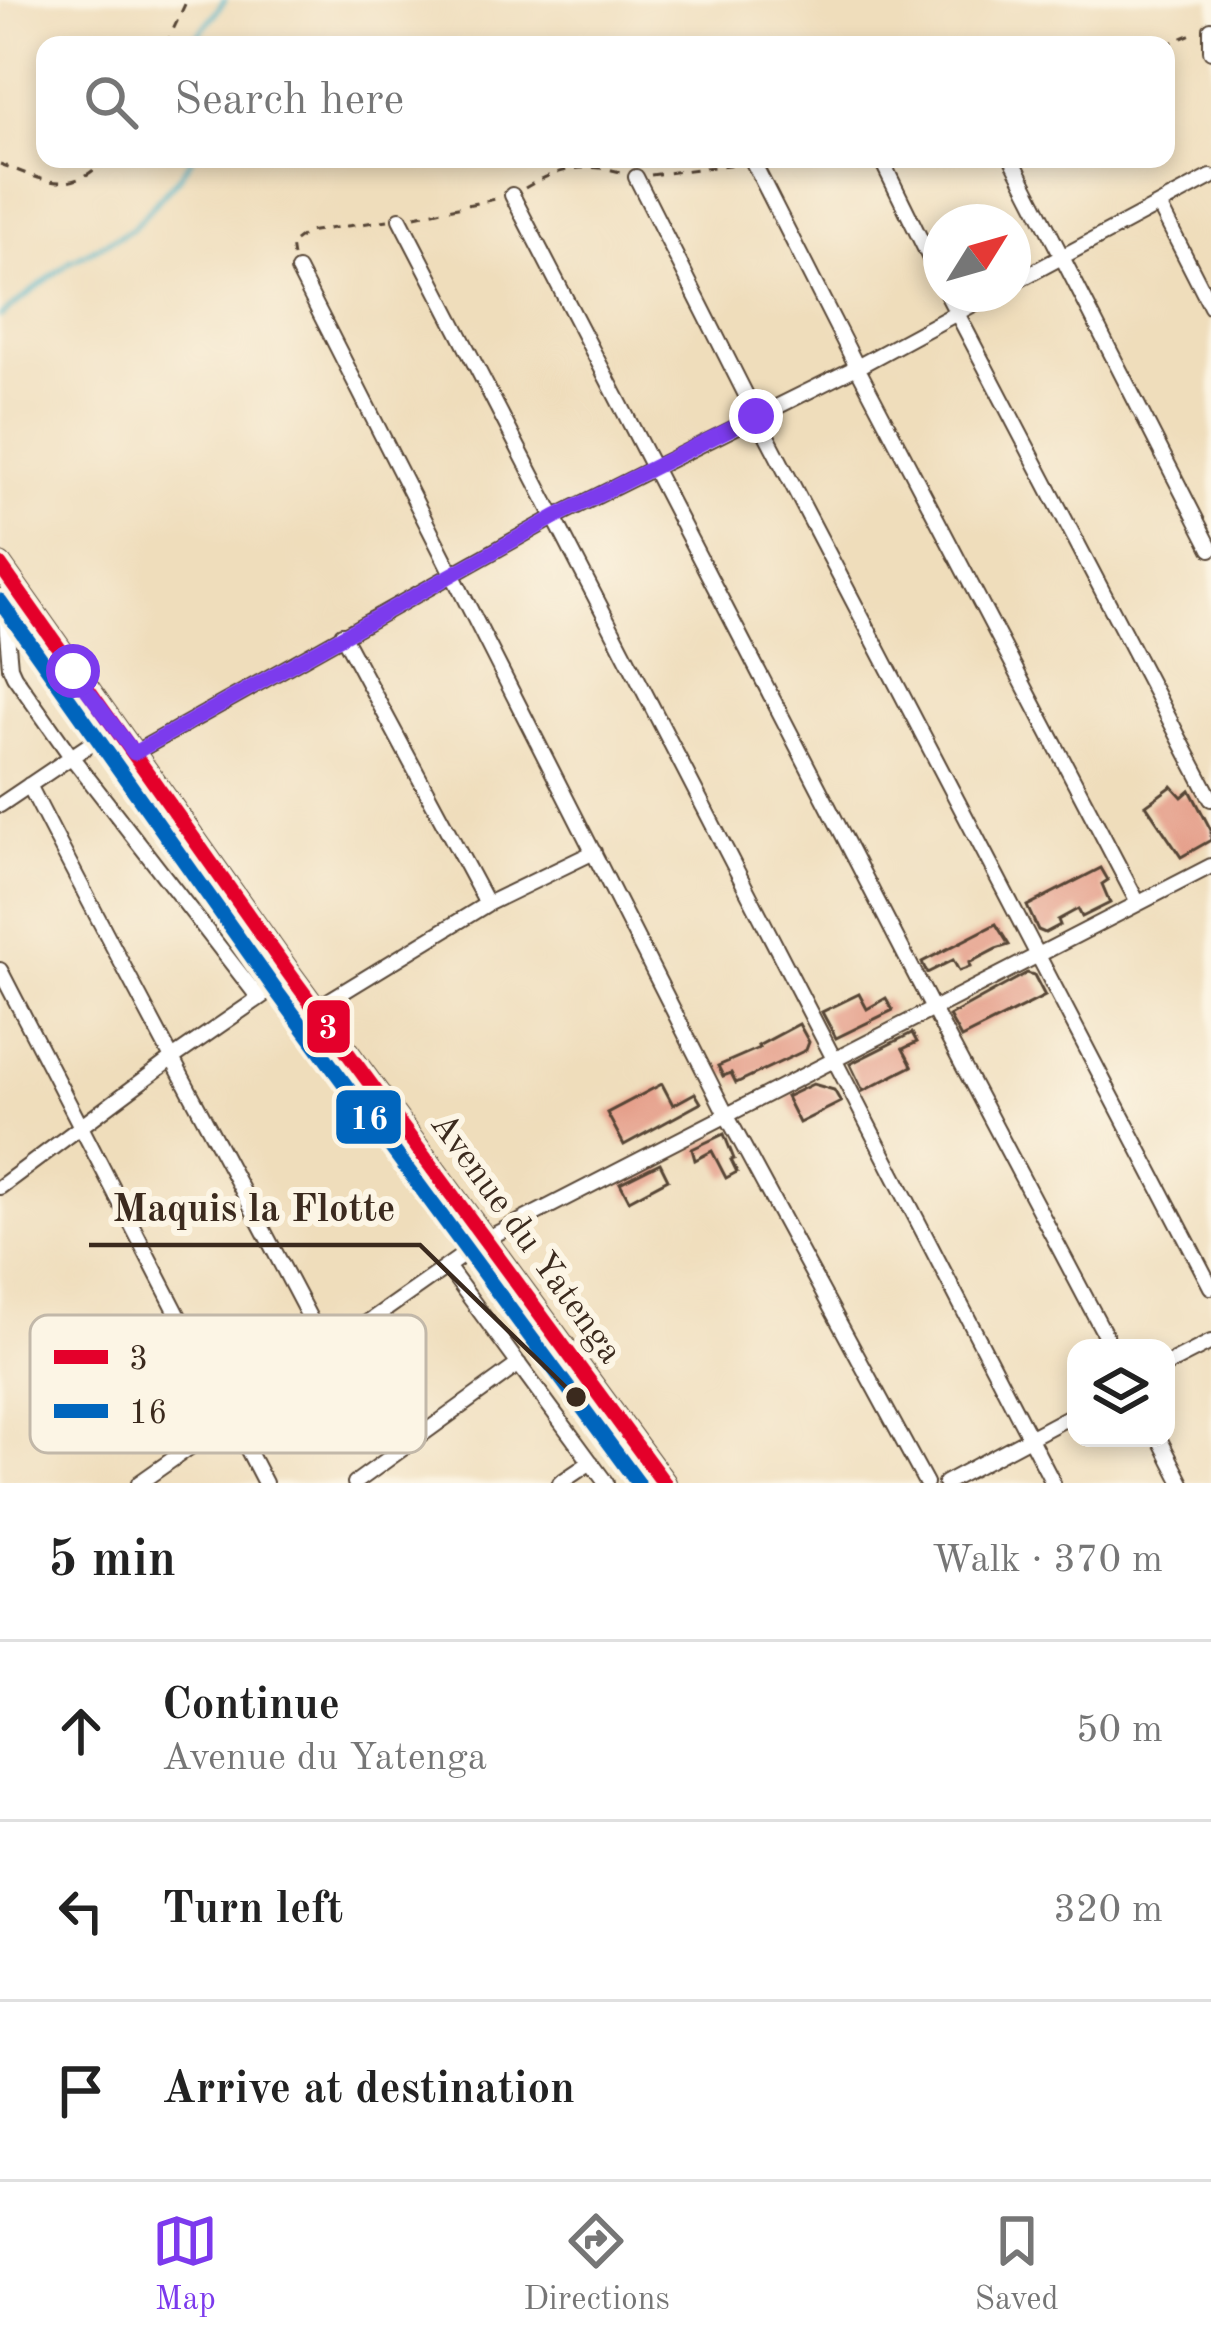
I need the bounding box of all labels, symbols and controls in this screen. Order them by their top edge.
search box [36,36,1175,168]
icon: search [78,69,144,135]
text: Search here [174,79,404,124]
north arrow [923,204,1031,312]
route end [729,389,783,443]
route start [46,644,100,698]
line badge: 3 [305,998,352,1055]
text: 3 [318,1013,338,1046]
line badge: 16 [334,1088,403,1146]
text: 16 [350,1104,388,1137]
street label: Avenue du Yatenga [422,1107,628,1371]
callout: Maquis la Flotte [89,1170,420,1245]
text: Maquis la Flotte [113,1191,395,1230]
legend [30,1315,426,1453]
map controls [1067,1339,1175,1447]
button: layers [1067,1339,1175,1447]
text: 3 [129,1344,148,1377]
text: 16 [129,1398,167,1431]
text: 5 min [48,1536,176,1587]
text: Walk · 370 m [932,1541,1163,1580]
text: Continue [162,1684,340,1729]
icon: ahead [48,1698,114,1764]
text: 50 m [1076,1711,1163,1750]
text: Avenue du Yatenga [162,1739,487,1778]
icon: left [48,1878,114,1944]
text: Turn left [162,1888,343,1933]
text: 320 m [1053,1891,1163,1930]
icon: arrive [48,2058,114,2124]
text: Arrive at destination [162,2068,575,2113]
tab: Map [152,2208,218,2321]
tab: Directions [523,2208,670,2321]
tab: Saved [975,2208,1059,2321]

